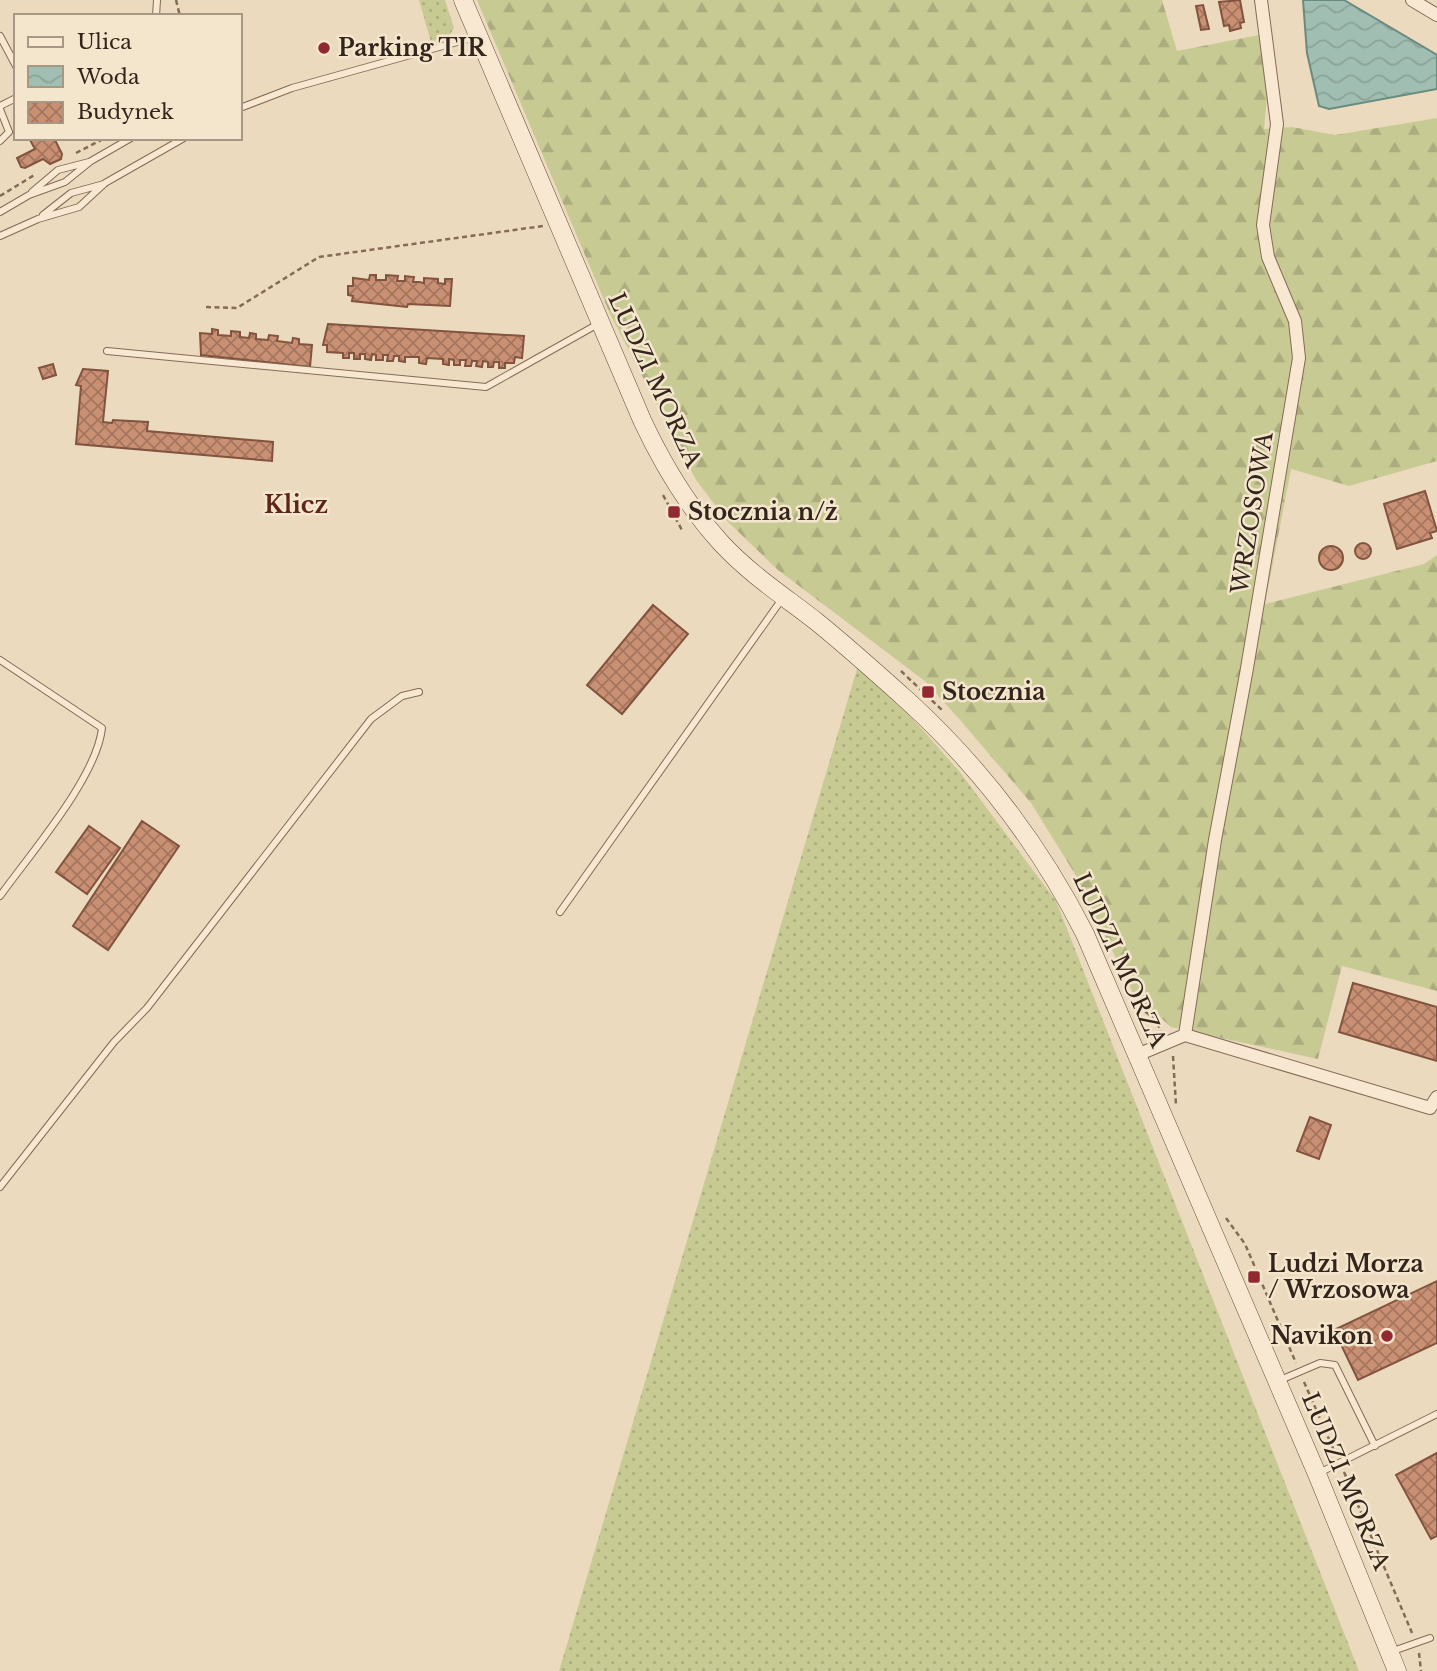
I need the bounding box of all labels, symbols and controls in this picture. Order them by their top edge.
legend [14,14,242,140]
text: Ulica [77,29,132,55]
place label: Parking TIR [338,34,487,62]
marker: Parking TIR [316,40,332,56]
text: Woda [76,64,140,90]
text: Budynek [77,99,174,125]
street label: LUDZI MORZA [602,288,708,473]
street label: WRZOSOWA [1225,429,1279,597]
district label: Klicz [264,490,328,519]
place label: Stocznia n/ż [688,498,838,526]
marker: Stocznia n/ż [666,504,682,520]
place label: Stocznia [942,678,1045,706]
marker: Stocznia [920,684,936,700]
street label: LUDZI MORZA [1067,868,1173,1053]
place label: Ludzi Morza / Wrzosowa [1268,1250,1424,1304]
marker: Ludzi Morza / Wrzosowa [1246,1269,1262,1285]
place label: Navikon [1270,1322,1373,1350]
marker: Navikon [1379,1328,1395,1344]
street label: LUDZI MORZA [1296,1388,1396,1575]

